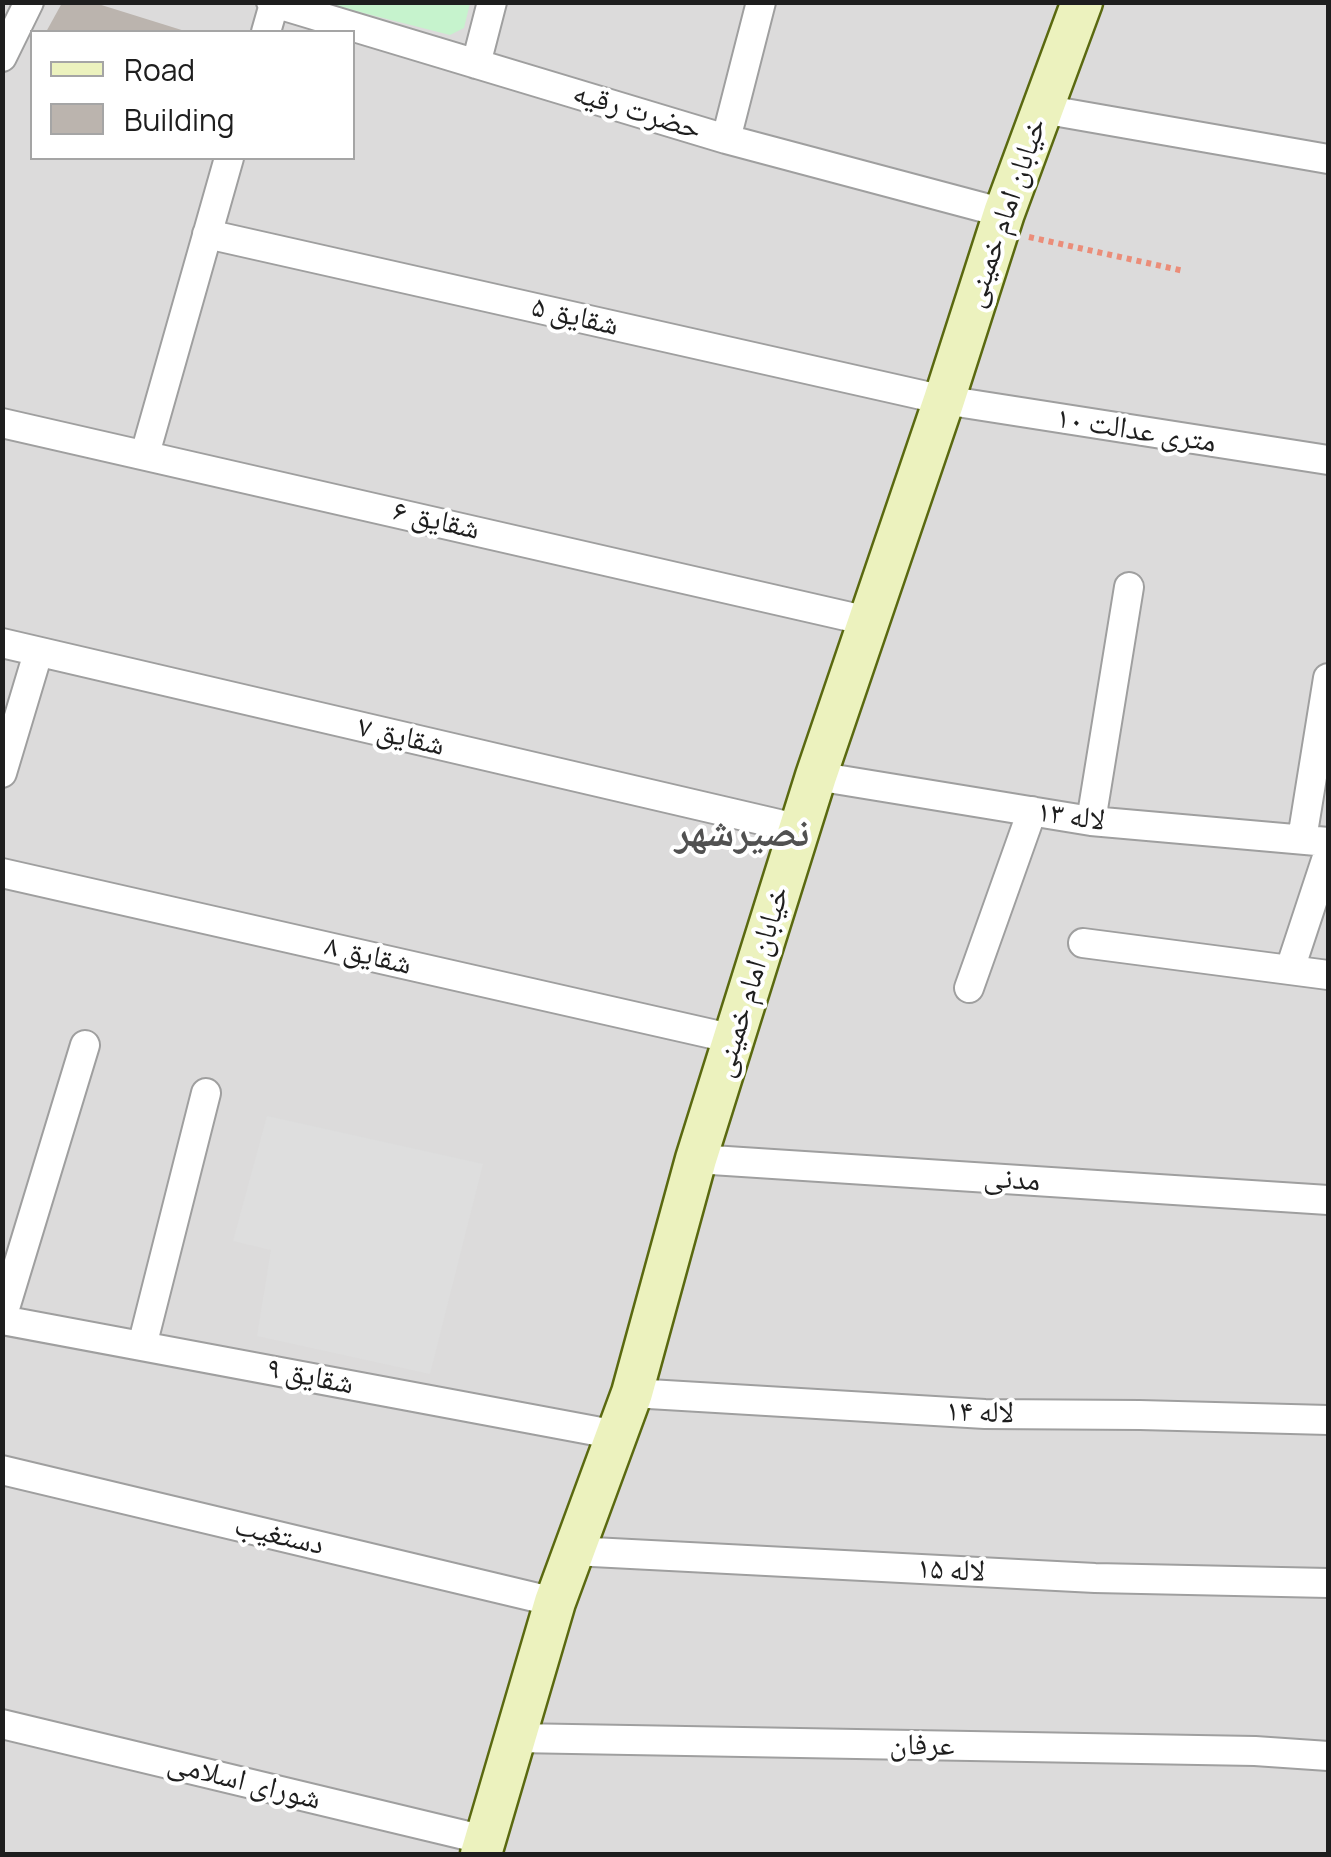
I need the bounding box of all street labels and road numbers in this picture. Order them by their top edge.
street label: حضرت رقیه [569,75,705,149]
street label: خیابان امام خمینی [957,114,1055,312]
street label: شقایق ۵ [528,290,622,344]
street label: ۱۰ متری عدالت [1053,401,1219,461]
street label: شقایق ۶ [389,494,483,548]
street label: شقایق ۷ [354,710,448,764]
street label: لاله ۱۳ [1035,794,1107,840]
street label: خیابان امام خمینی [706,882,798,1082]
street label: شقایق ۸ [321,929,415,983]
street label: مدنی [982,1160,1042,1200]
street label: شقایق ۹ [263,1351,357,1403]
street label: لاله ۱۴ [945,1394,1015,1432]
street label: دستغیب [231,1508,327,1564]
street label: لاله ۱۵ [916,1551,986,1591]
street label: عرفان [889,1727,955,1765]
street label: شورای اسلامی [164,1746,324,1818]

